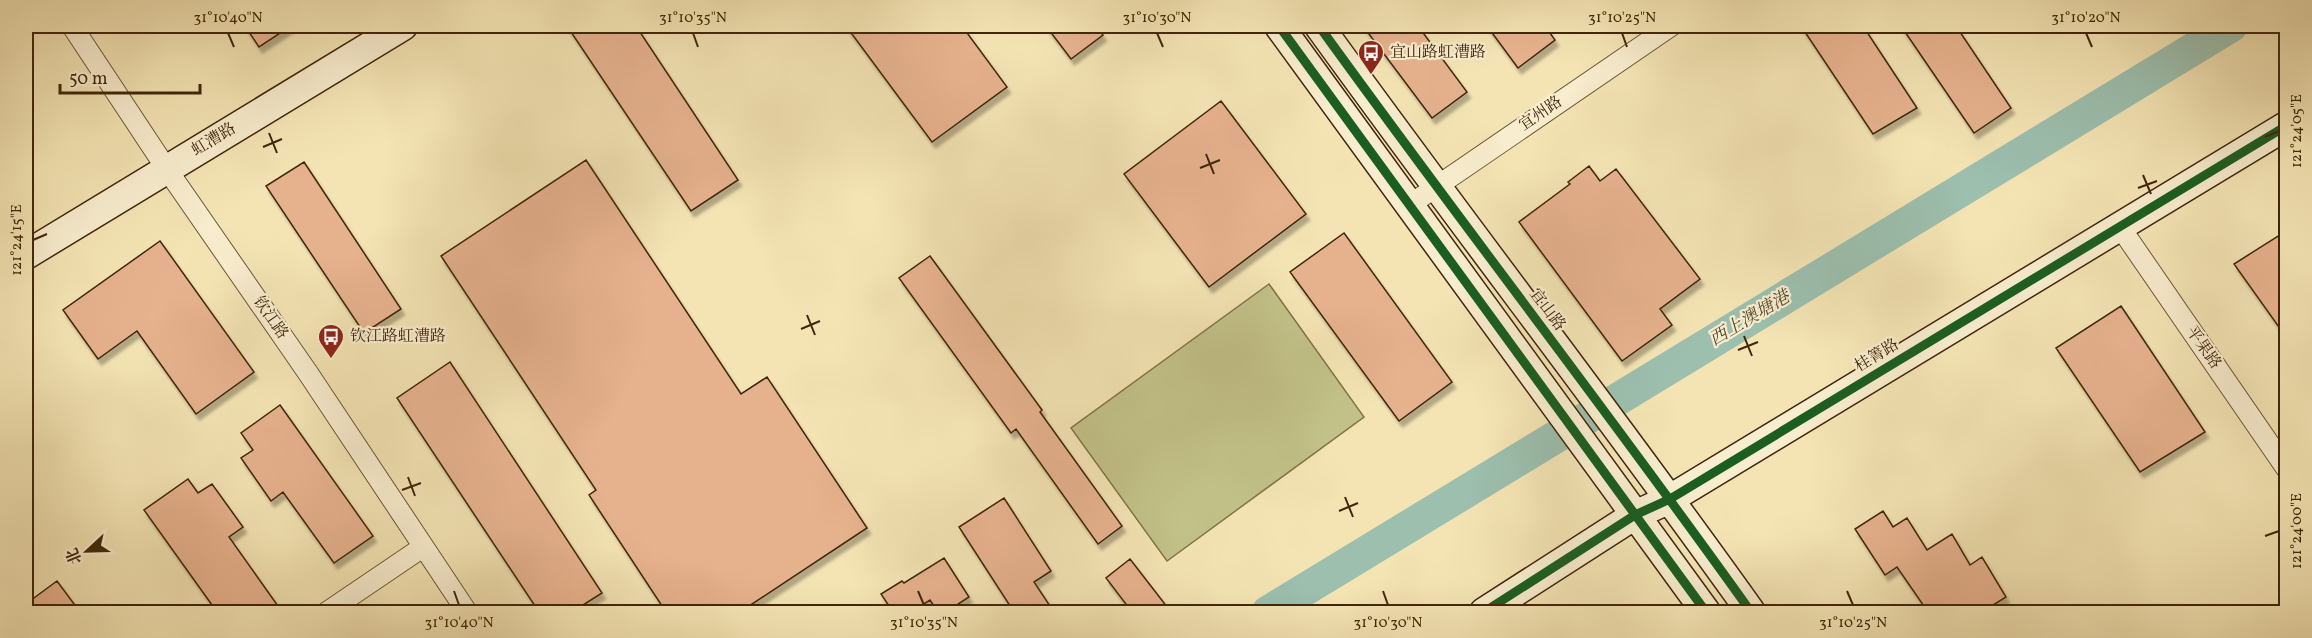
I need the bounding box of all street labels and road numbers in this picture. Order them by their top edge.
street label: 宜州路 [1515,91,1567,137]
street label: 虹漕路 [188,118,240,162]
street label: 宜山路 [1524,284,1570,336]
street label: 钦江路 [247,292,293,344]
street label: 平果路 [2180,322,2226,374]
street label: 桂箐路 [1851,334,1903,378]

